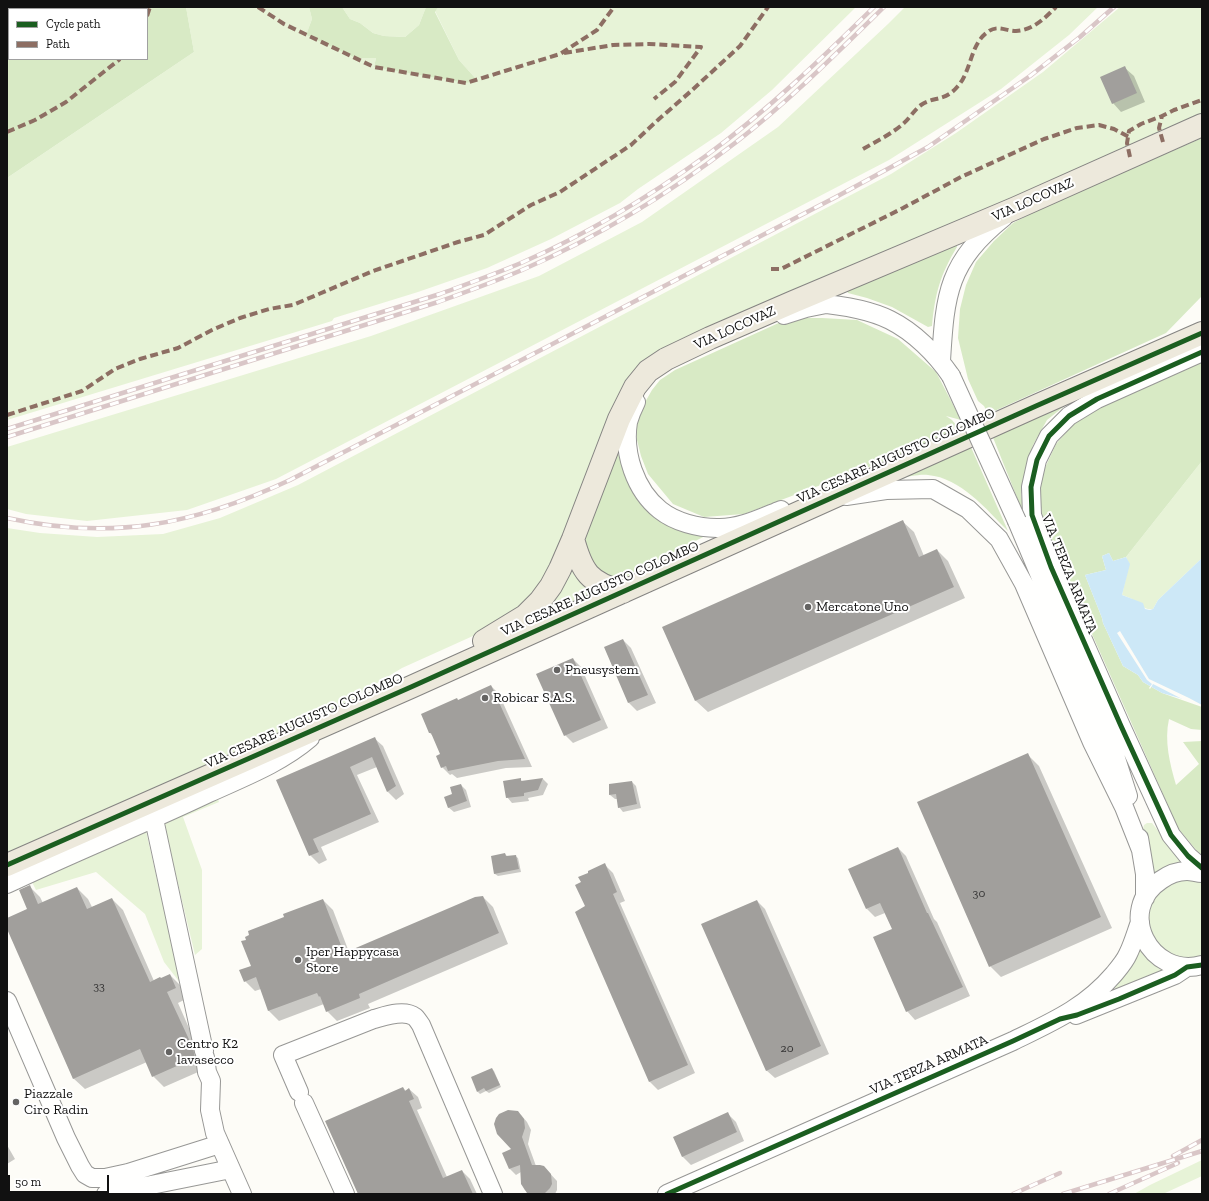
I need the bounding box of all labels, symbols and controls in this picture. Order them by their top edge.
legend [8,8,148,60]
text: Cycle path [46,17,100,31]
text: Path [46,37,70,51]
street label: VIA LOCOVAZ [989,174,1077,226]
street label: VIA LOCOVAZ [691,302,779,354]
street label: VIA CESARE AUGUSTO COLOMBO [795,405,997,507]
street label: VIA TERZA ARMATA [1037,512,1101,636]
street label: VIA CESARE AUGUSTO COLOMBO [499,538,701,640]
place label: Mercatone Uno [816,599,909,615]
marker: Mercatone Uno [803,602,813,612]
place label: Pneusystem [565,662,639,678]
marker: Pneusystem [552,665,562,675]
street label: VIA CESARE AUGUSTO COLOMBO [203,670,405,772]
place label: Robicar S.A.S. [493,690,575,706]
marker: Robicar S.A.S. [480,693,490,703]
house number: 30 [973,887,985,901]
place label: Iper Happycasa Store [306,944,399,976]
marker: Iper Happycasa Store [293,955,303,965]
house number: 33 [93,980,105,994]
street label: VIA TERZA ARMATA [868,1031,990,1099]
place label: Centro K2 lavasecco [177,1036,238,1068]
house number: 20 [780,1042,794,1056]
marker: Centro K2 lavasecco [164,1047,174,1057]
place label: Piazzale Ciro Radin [24,1086,88,1118]
marker: Piazzale Ciro Radin [11,1097,21,1107]
scale bar [10,1167,111,1193]
text: 50 m [15,1175,41,1189]

